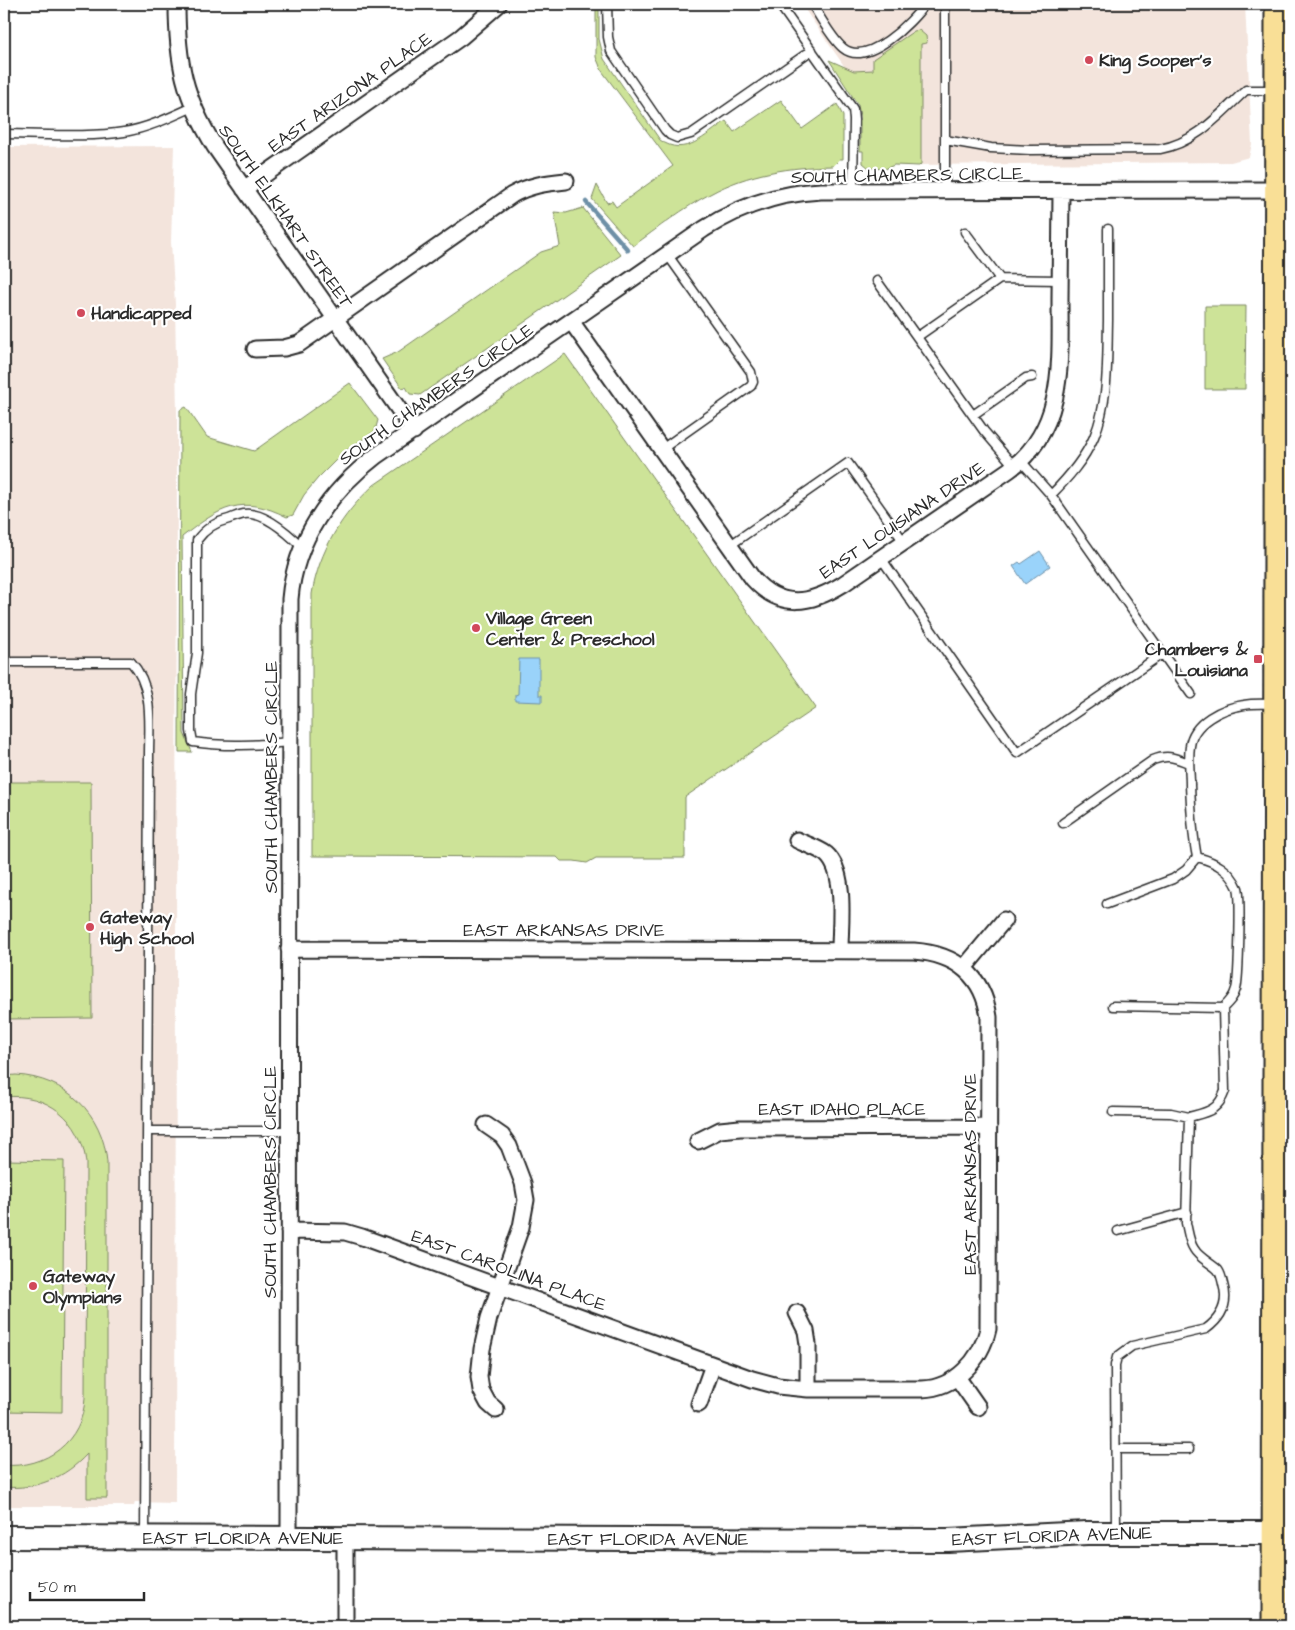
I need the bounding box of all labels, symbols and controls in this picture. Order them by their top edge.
street label: EAST ARIZONA PLACE [264,26,437,158]
place label: King Sooper's [1099,48,1212,74]
marker: King Sooper's [1083,54,1095,66]
street label: SOUTH ELKHART STREET [213,119,359,314]
street label: SOUTH CHAMBERS CIRCLE [791,161,1024,190]
place label: Handicapped [91,301,192,326]
marker: Handicapped [75,307,87,319]
street label: SOUTH CHAMBERS CIRCLE [334,317,539,471]
street label: EAST LOUISIANA DRIVE [815,455,990,585]
place label: Village Green Center & Preschool [485,606,655,652]
marker: Village Green Center & Preschool [470,622,482,634]
place label: Chambers & Louisiana [1145,637,1249,683]
marker: Chambers & Louisiana [1252,653,1264,665]
street label: SOUTH CHAMBERS CIRCLE [259,660,284,893]
place label: Gateway High School [100,905,194,952]
street label: EAST ARKANSAS DRIVE [463,918,665,943]
marker: Gateway High School [84,921,96,933]
street label: SOUTH CHAMBERS CIRCLE [258,1065,283,1298]
street label: EAST ARKANSAS DRIVE [958,1073,983,1275]
street label: EAST IDAHO PLACE [758,1097,926,1122]
street label: EAST CAROLINA PLACE [408,1224,610,1317]
place label: Gateway Olympians [43,1264,122,1311]
marker: Gateway Olympians [27,1280,39,1292]
street label: EAST FLORIDA AVENUE [951,1520,1153,1552]
street label: EAST FLORIDA AVENUE [143,1526,344,1551]
street label: EAST FLORIDA AVENUE [548,1527,749,1552]
scale bar [30,1570,144,1602]
text: 50 m [38,1577,76,1598]

